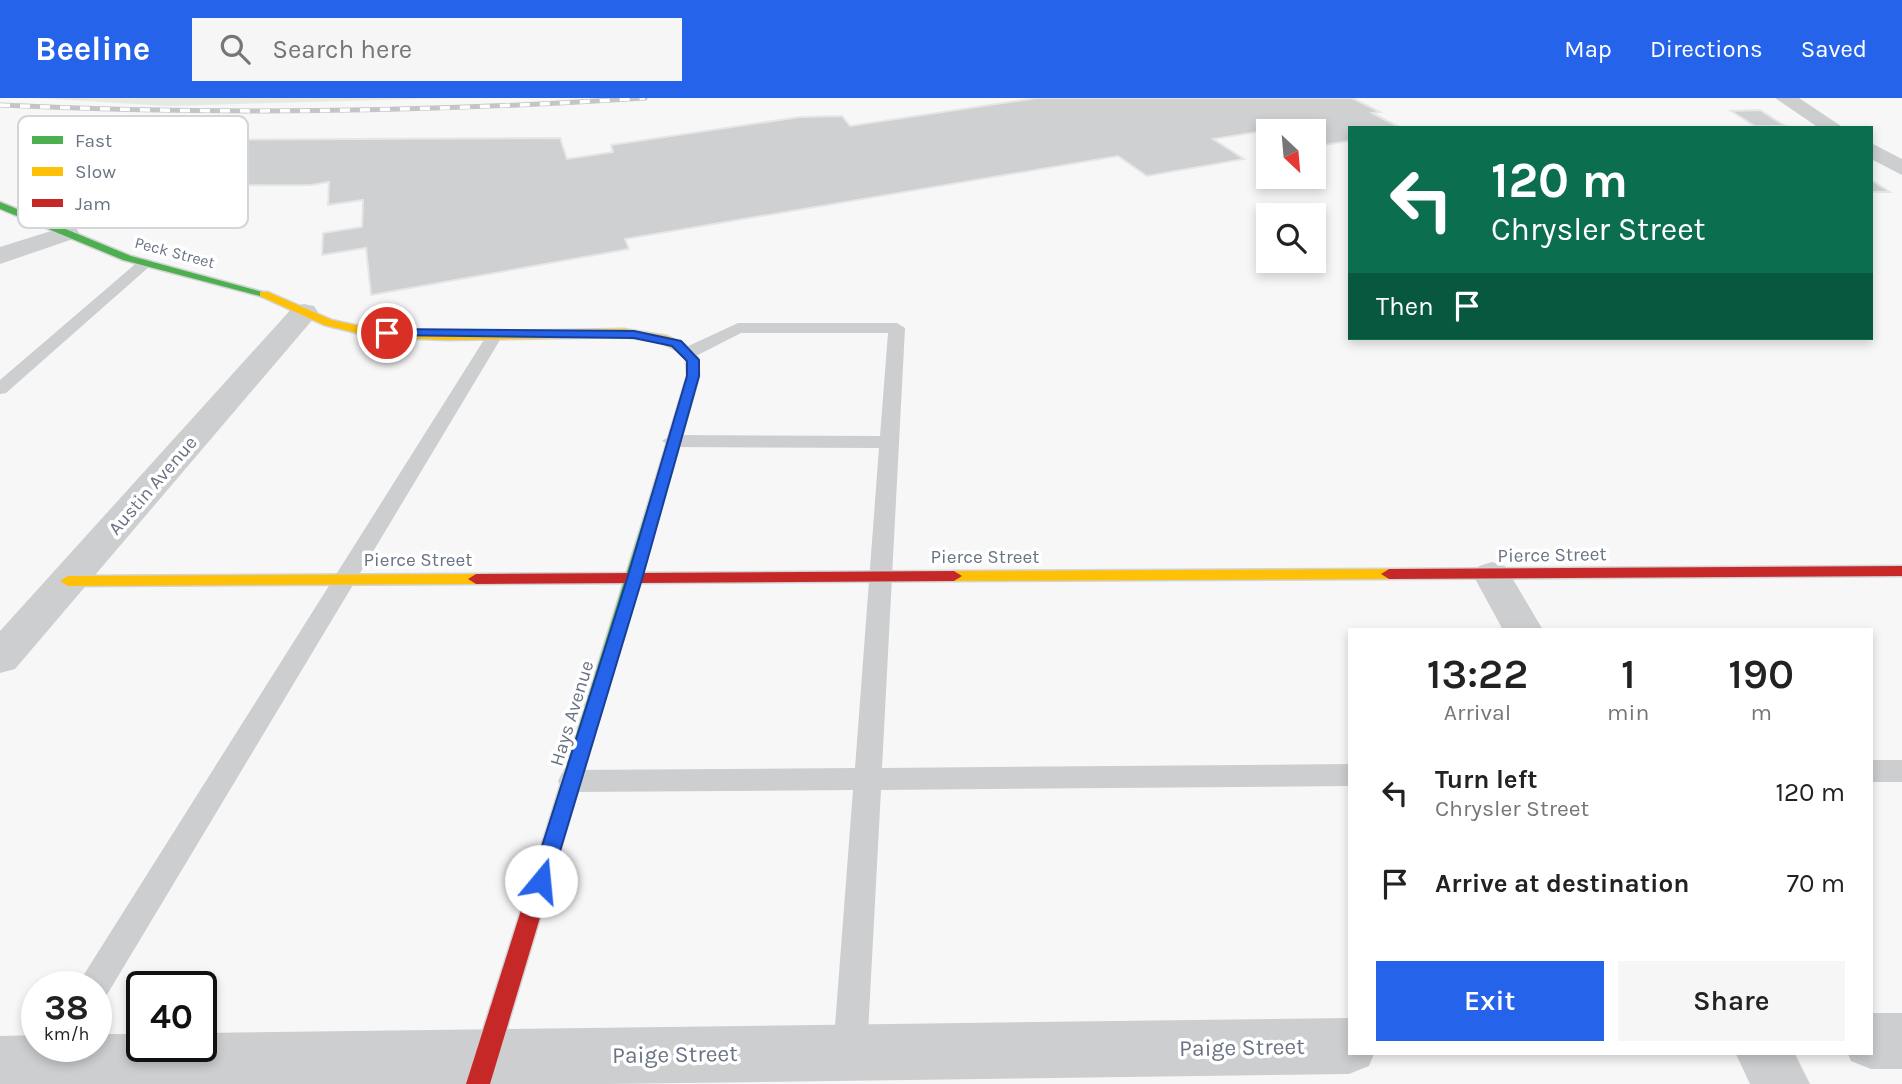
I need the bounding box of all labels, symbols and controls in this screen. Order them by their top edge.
search box [192,18,682,81]
text: Beeline [35,30,150,68]
icon: search [216,30,254,68]
text: Search here [272,34,412,65]
text: Map [1564,35,1612,63]
text: Directions [1650,35,1763,63]
text: Saved [1801,35,1867,63]
legend [18,116,248,228]
north arrow [1256,119,1326,189]
map controls [1256,119,1326,273]
text: Fast [75,130,112,152]
text: 120 m [1491,152,1628,209]
icon: left [1376,154,1467,245]
text: Slow [75,161,116,183]
text: Jam [75,193,111,215]
button: search [1256,203,1326,273]
text: Chrysler Street [1491,211,1706,248]
street label: Peck Street [133,233,217,272]
icon: arrive [1448,287,1486,325]
text: Then [1376,291,1434,322]
pin [357,303,417,363]
icon: arrive [368,314,406,352]
street label: Austin Avenue [104,432,202,540]
street label: Pierce Street [1497,543,1607,567]
street label: Pierce Street [930,546,1040,568]
street label: Pierce Street [363,549,473,571]
text: 13:22 [1427,649,1528,699]
text: 1 [1621,649,1636,699]
text: 190 [1728,649,1794,699]
street label: Hays Avenue [545,658,598,769]
text: Arrival [1444,699,1511,726]
text: min [1607,699,1649,726]
text: m [1750,699,1772,726]
text: Turn left [1435,764,1537,795]
icon: left [1376,774,1414,812]
text: 120 m [1775,777,1845,808]
text: Chrysler Street [1435,795,1589,822]
position arrow [504,844,578,918]
icon: arrive [1376,865,1414,903]
text: Arrive at destination [1435,868,1689,899]
text: 70 m [1787,868,1845,899]
button: Exit [1376,961,1604,1041]
button: Share [1618,961,1845,1041]
speed limit sign: 40 [126,971,217,1062]
text: 38 [44,987,89,1028]
text: km/h [44,1023,89,1045]
street label: Paige Street [1179,1033,1305,1062]
street label: Paige Street [612,1040,738,1069]

